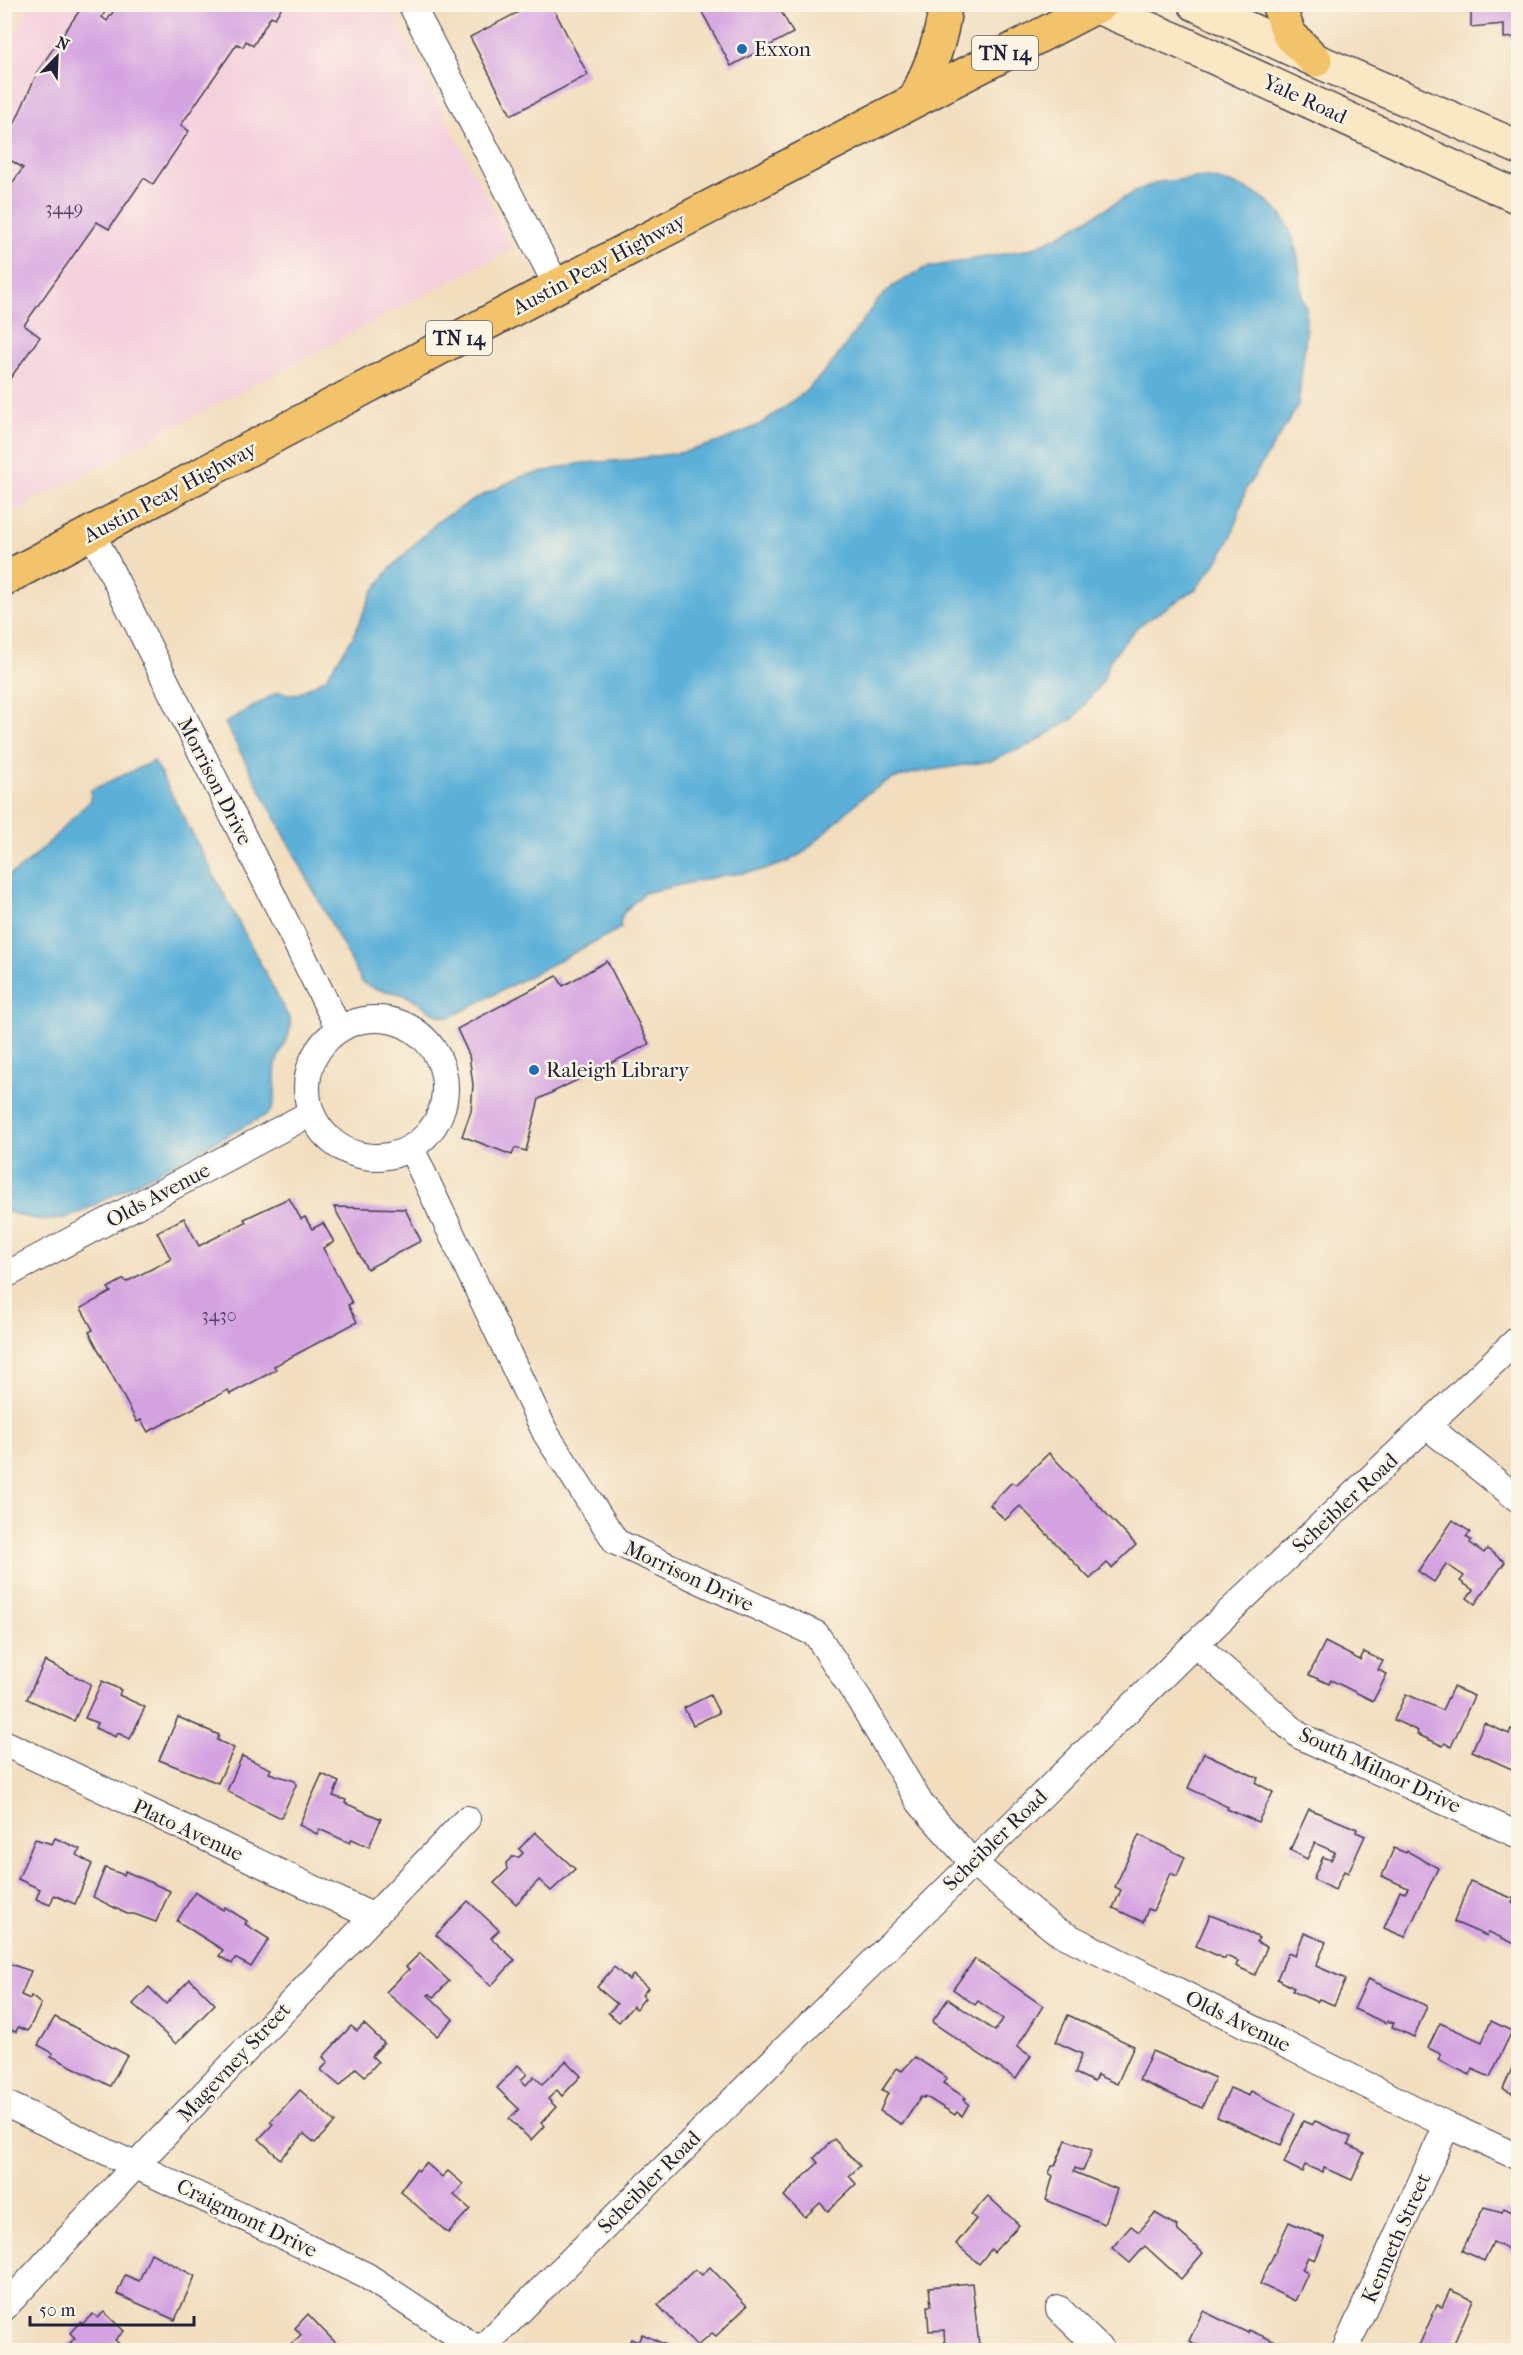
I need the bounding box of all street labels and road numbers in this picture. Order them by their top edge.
road number: TN 14 [972,36,1038,70]
street label: Yale Road [1258,69,1351,129]
street label: Austin Peay Highway [508,208,690,320]
road number: TN 14 [426,321,492,355]
street label: Austin Peay Highway [79,436,261,548]
street label: Morrison Drive [173,713,257,849]
street label: Olds Avenue [102,1158,214,1232]
street label: Scheibler Road [1287,1448,1403,1558]
street label: Morrison Drive [621,1536,757,1616]
street label: South Milnor Drive [1295,1722,1465,1818]
street label: Scheibler Road [938,1784,1052,1896]
street label: Plato Avenue [129,1794,247,1866]
street label: Olds Avenue [1182,1985,1294,2057]
street label: Magevney Street [173,1997,296,2127]
street label: Scheibler Road [593,2125,706,2238]
street label: Kenneth Street [1357,2169,1435,2306]
street label: Craigmont Drive [173,2174,321,2262]

